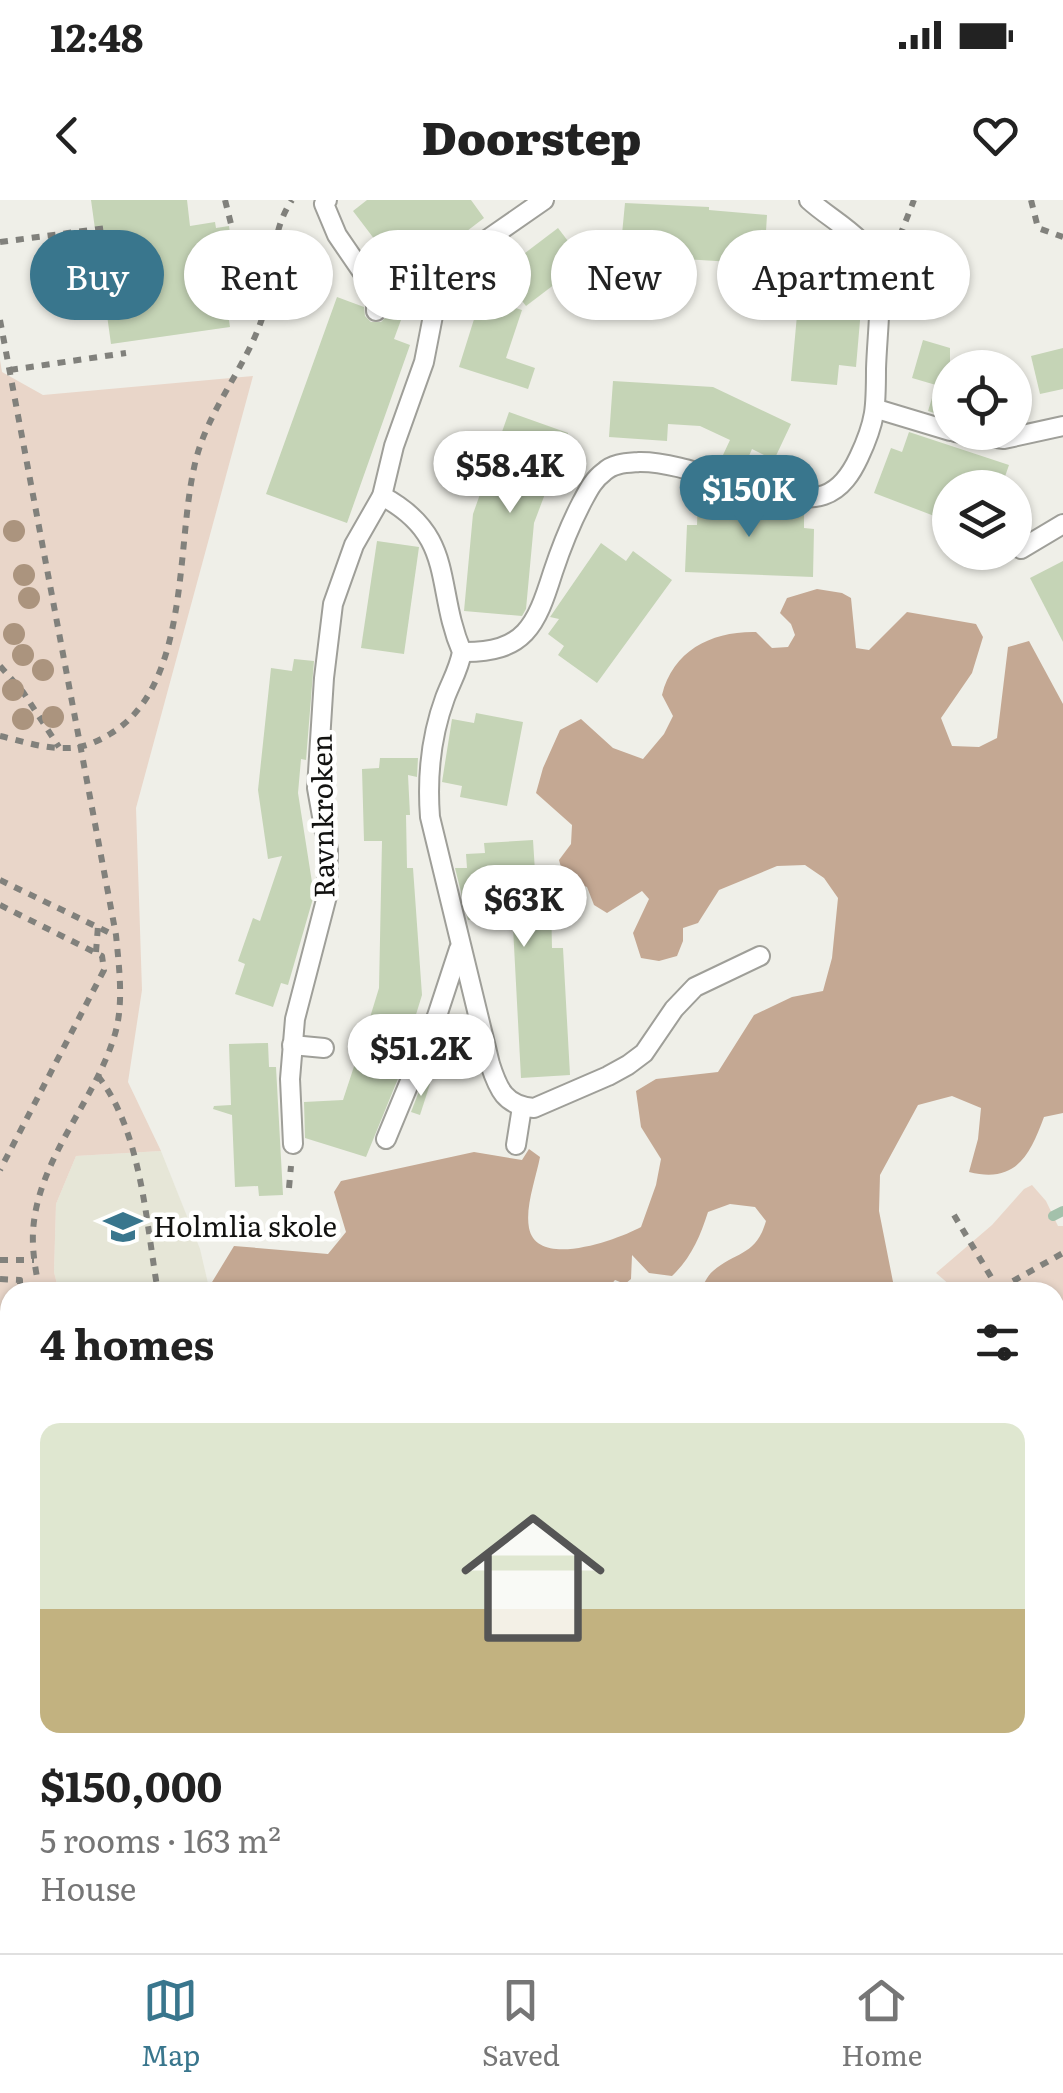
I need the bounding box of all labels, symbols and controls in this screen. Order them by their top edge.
text: 12:48 [50,7,143,64]
text: Doorstep [422,102,641,169]
icon: back [40,108,95,163]
icon: heart [968,108,1023,163]
chip: Buy [30,230,164,320]
chip: Rent [184,230,333,320]
chip: Filters [353,230,531,320]
chip: New [551,230,697,320]
chip: Apartment [717,230,970,320]
map controls [932,350,1032,570]
button: locate [932,350,1032,450]
pin: $58.4K [429,431,591,516]
text: $58.4K [455,439,565,487]
pin: $150K [679,455,819,540]
text: $150K [702,463,796,511]
button: layers [932,470,1032,570]
street label: Ravnkroken [299,733,343,899]
pin: $63K [465,865,583,950]
text: $63K [484,873,564,921]
pin: $51.2K [340,1014,502,1099]
text: $51.2K [370,1022,472,1070]
place label: Holmlia skole [153,1204,337,1246]
school or university icon: Holmlia skole [102,1206,144,1248]
text: 4 homes [40,1311,214,1373]
icon: filters [970,1315,1025,1370]
icon: home [443,1488,623,1668]
text: $150,000 [40,1753,222,1815]
text: 5 rooms · 163 m² [40,1815,281,1863]
text: House [40,1863,136,1911]
tab: Map [141,1973,200,2075]
tab: Saved [482,1973,560,2075]
tab: Home [841,1973,922,2075]

